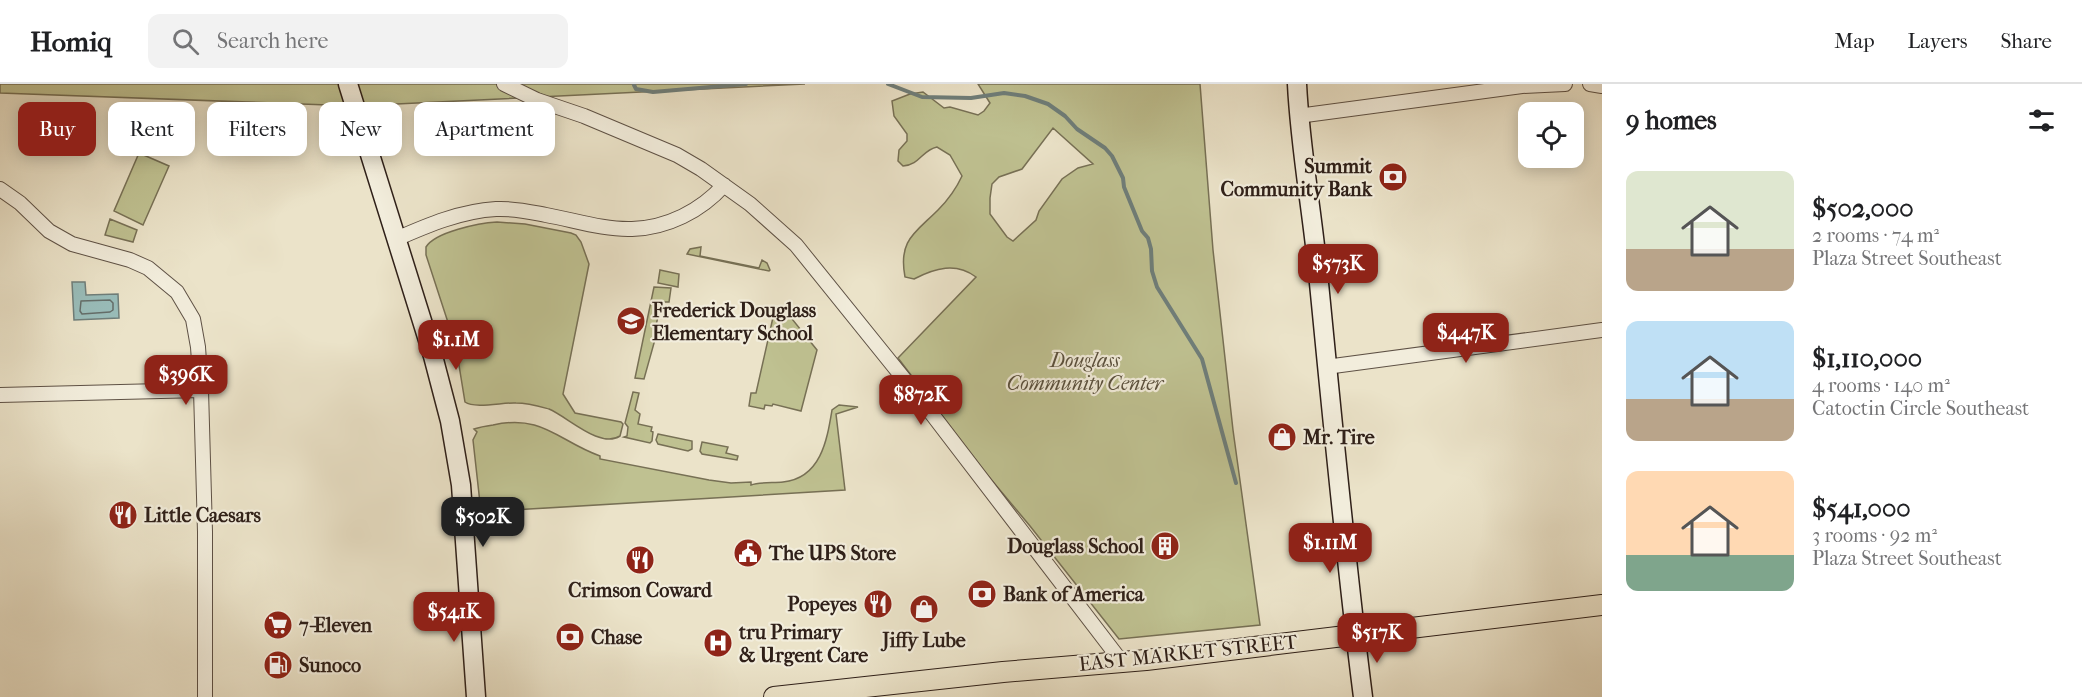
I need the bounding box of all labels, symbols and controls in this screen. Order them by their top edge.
search box [148,14,568,68]
text: Homiq [30,25,112,58]
icon: search [169,25,202,58]
text: Search here [217,28,328,54]
text: Map [1834,29,1875,53]
text: Layers [1908,29,1967,53]
text: Share [2000,29,2052,53]
chip: Buy [18,102,96,156]
chip: Rent [108,102,195,156]
chip: Filters [207,102,307,156]
chip: New [319,102,402,156]
chip: Apartment [414,102,555,156]
map controls [1518,102,1584,168]
button: locate [1518,102,1584,168]
icon: filters [2025,104,2058,137]
text: 9 homes [1626,105,1717,136]
place label: Summit Community Bank [1220,155,1373,201]
bank icon: Summit Community Bank [1377,161,1409,193]
text: $502,000 [1812,193,1914,224]
icon: home [1674,195,1746,267]
text: 2 rooms · 74 m² [1812,224,1939,247]
pin: $573K [1296,244,1380,295]
text: Plaza Street Southeast [1812,247,2002,270]
text: $573K [1312,252,1364,275]
place label: Frederick Douglass Elementary School [651,299,817,345]
school or university icon: Frederick Douglass Elementary School [615,305,647,337]
pin: $447K [1424,313,1508,364]
pin: $1.1M [414,320,498,371]
text: $447K [1437,321,1495,344]
text: $1.1M [432,328,480,351]
text: $1,110,000 [1812,343,1922,374]
icon: home [1674,345,1746,417]
park label: Douglass Community Center [1007,349,1165,395]
pin: $396K [144,355,228,406]
text: $396K [158,363,214,386]
text: 4 rooms · 140 m² [1812,374,1950,397]
pin: $872K [879,375,963,426]
text: $872K [893,383,949,406]
text: Catoctin Circle Southeast [1812,397,2029,420]
shop icon: Mr. Tire [1266,421,1298,453]
place label: Mr. Tire [1302,426,1375,449]
text: $541,000 [1812,493,1911,524]
icon: home [1674,495,1746,567]
pin: $502K [441,497,525,548]
restaurant icon: Little Caesars [107,499,139,531]
place label: Little Caesars [144,504,261,527]
text: $502K [455,505,511,528]
pin: $1.11M [1281,523,1379,574]
text: 3 rooms · 92 m² [1812,524,1937,547]
building icon: Douglass School [1149,530,1181,562]
text: $1.11M [1303,531,1357,554]
place label: Douglass School [1007,535,1144,558]
public building icon: The UPS Store [732,537,764,569]
place label: The UPS Store [768,542,896,565]
restaurant icon: Crimson Coward [624,544,656,576]
text: Plaza Street Southeast [1812,547,2002,570]
bank icon: Bank of America [966,578,998,610]
place label: Crimson Coward [568,579,713,602]
place label: Bank of America [1003,583,1145,606]
restaurant icon: Popeyes [862,588,894,620]
pin: $541K [412,592,496,643]
place label: Popeyes [787,593,858,616]
shop icon: Jiffy Lube [908,593,940,625]
text: $541K [427,600,481,623]
supermarket icon: 7-Eleven [262,609,294,641]
pin: $517K [1335,613,1419,664]
place label: 7-Eleven [298,614,373,637]
bank icon: Chase [554,621,586,653]
place label: tru Primary & Urgent Care [738,621,868,667]
text: $517K [1352,621,1402,644]
place label: Chase [591,626,642,649]
hospital icon: tru Primary & Urgent Care [702,627,734,659]
place label: Jiffy Lube [880,629,966,652]
street label: EAST MARKET STREET [1078,630,1299,676]
fuel station icon: Sunoco [262,649,294,681]
place label: Sunoco [299,654,361,677]

